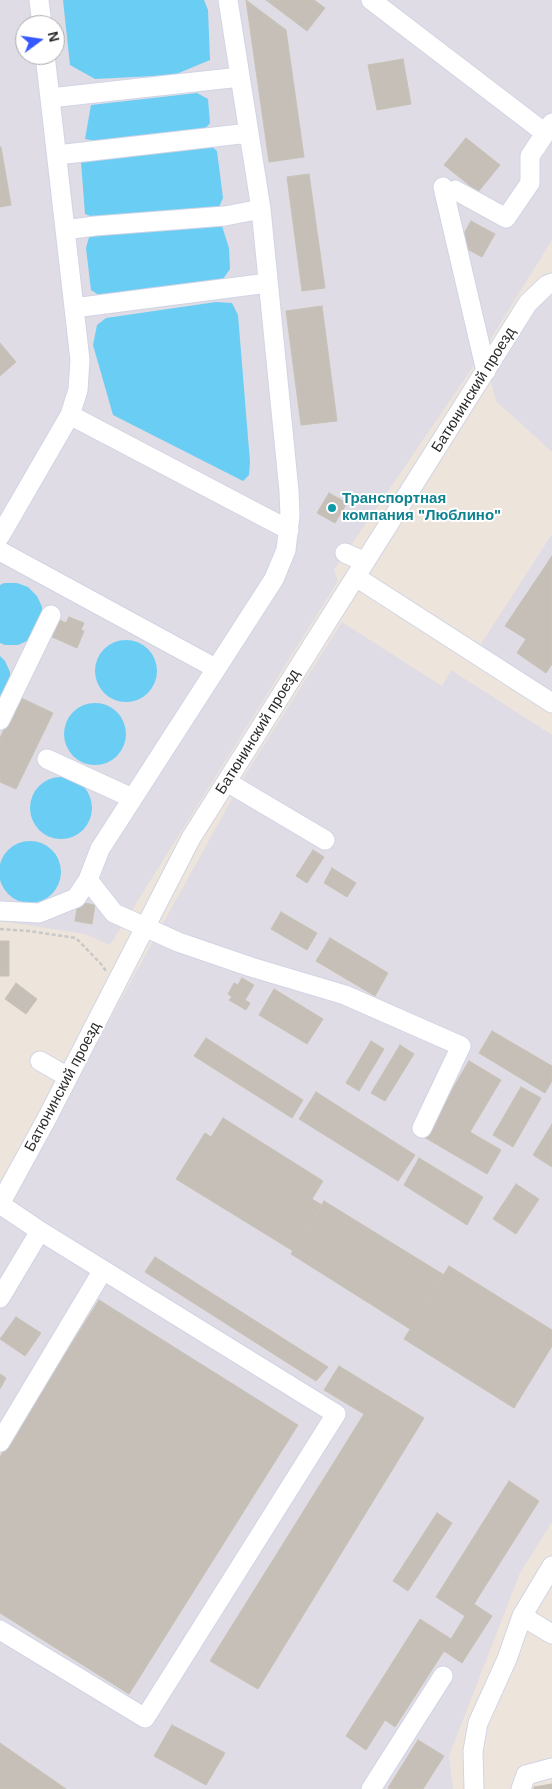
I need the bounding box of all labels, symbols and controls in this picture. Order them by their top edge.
north arrow [15,15,65,65]
text: N [45,30,63,43]
street label: Батюнинский проезд [428,324,520,456]
place label: Транспортная компания "Люблино" [342,490,501,525]
marker: Транспортная компания "Люблино" [326,502,338,514]
street label: Батюнинский проезд [212,666,304,798]
street label: Батюнинский проезд [21,1019,105,1155]

